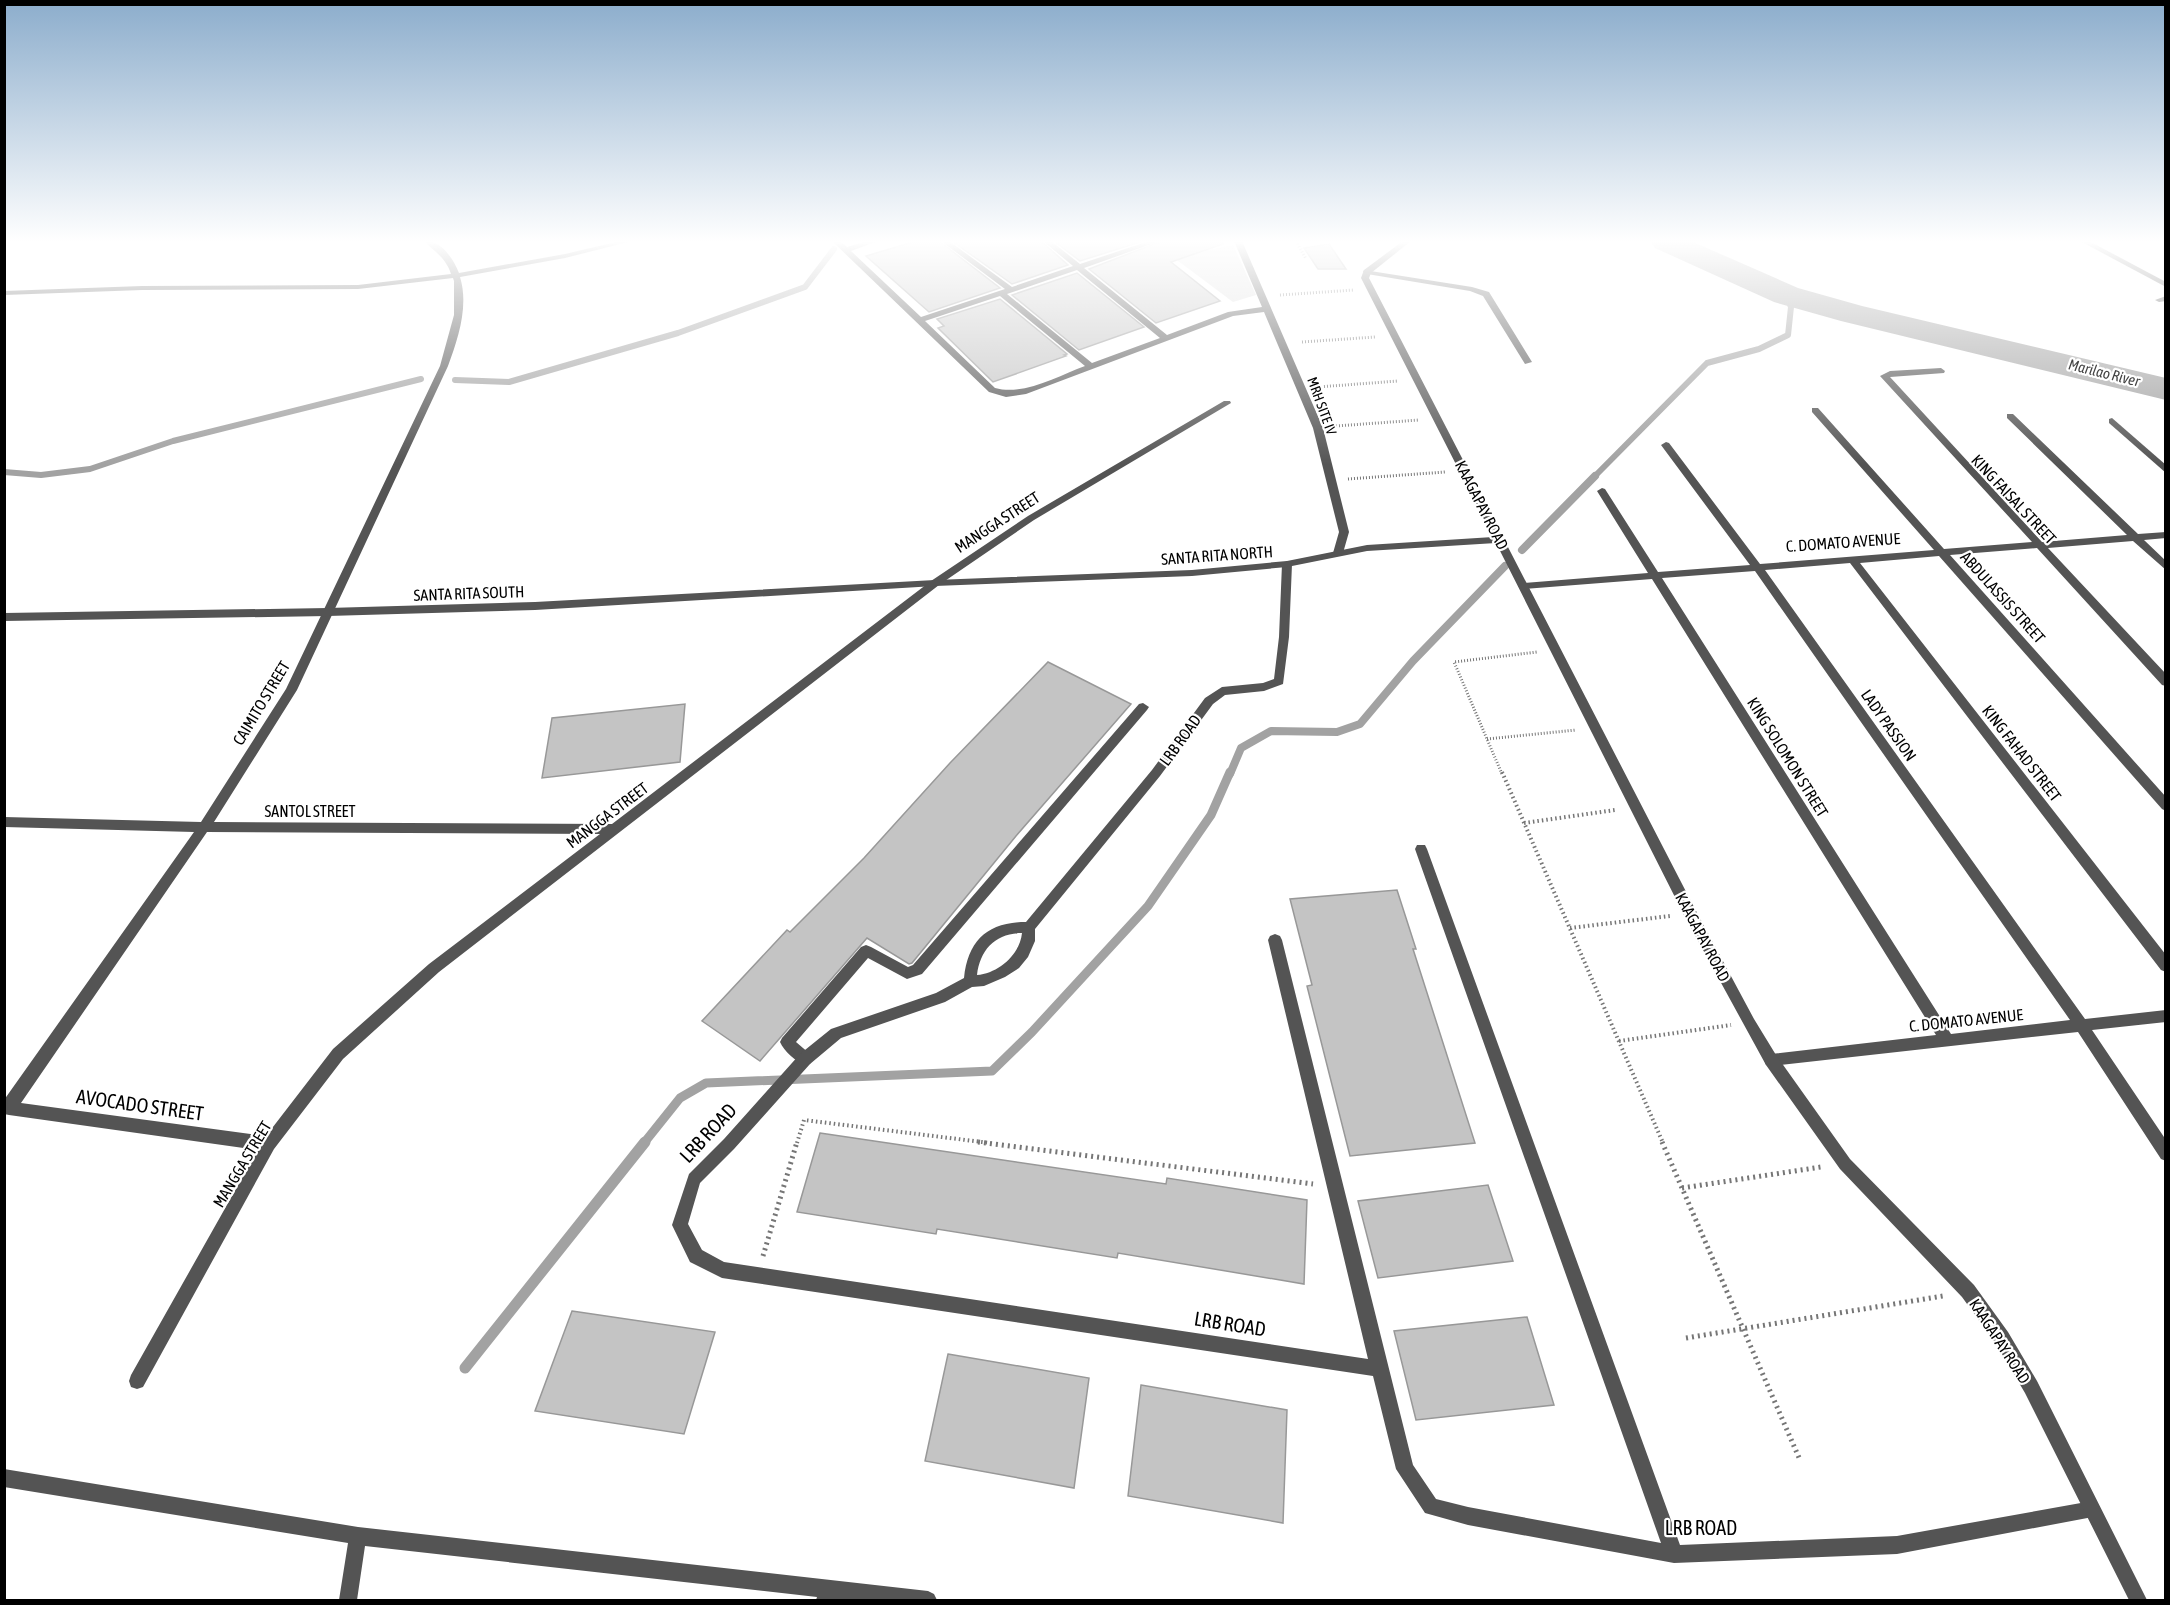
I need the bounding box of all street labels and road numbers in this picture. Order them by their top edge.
street label: MRH SITE IV [1304,375,1340,437]
street label: KING FAISAL STREET [1968,451,2060,547]
street label: KAAGAPAY ROAD [1452,458,1512,552]
street label: MANGGA STREET [951,488,1043,556]
street label: C. DOMATO AVENUE [1785,529,1901,555]
street label: SANTA RITA NORTH [1160,542,1274,568]
street label: ABDULASSIS STREET [1957,548,2049,646]
street label: SANTA RITA SOUTH [413,582,525,604]
street label: CAIMITO STREET [229,658,293,748]
street label: LADY PASSION [1858,686,1920,764]
street label: KING SOLOMON STREET [1744,694,1832,820]
street label: KING FAHAD STREET [1979,701,2065,805]
street label: LRB ROAD [1156,711,1204,769]
street label: MANGGA STREET [563,779,651,851]
street label: SANTOL STREET [265,802,355,820]
street label: KAAGAPAY ROAD [1672,890,1734,984]
street label: C. DOMATO AVENUE [1908,1005,2024,1035]
street label: AVOCADO STREET [75,1084,205,1125]
street label: LRB ROAD [675,1098,741,1167]
street label: MANGGA STREET [209,1118,275,1210]
street label: KAAGAPAY ROAD [1966,1295,2034,1387]
street label: LRB ROAD [1192,1306,1268,1341]
street label: LRB ROAD [1665,1516,1737,1539]

